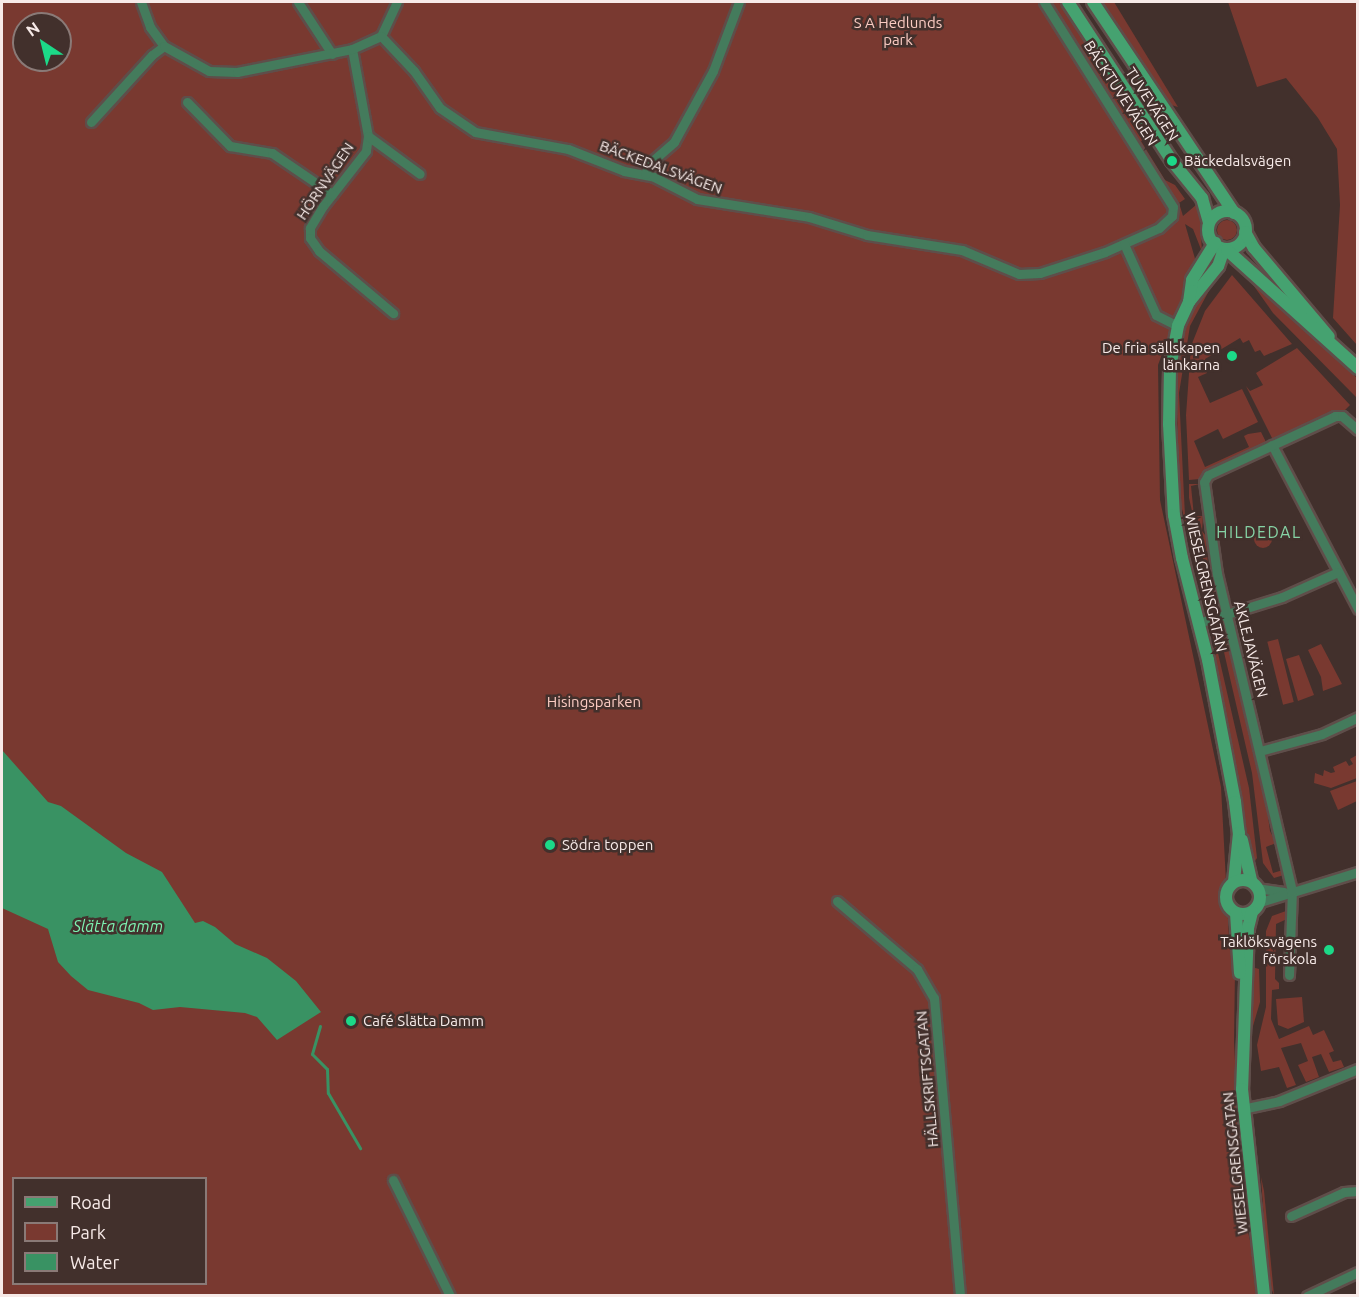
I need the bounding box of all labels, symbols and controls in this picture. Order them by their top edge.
north arrow [12,12,72,72]
park label: S A Hedlunds park [854,13,942,48]
text: N [23,18,43,40]
street label: BÄCKTUVEVÄGEN [1080,37,1162,149]
street label: TUVEVÄGEN [1122,64,1182,144]
street label: BÄCKEDALSVÄGEN [597,136,725,198]
street label: HÖRNVÄGEN [292,139,358,223]
place label: Bäckedalsvägen [1184,152,1291,170]
marker: Bäckedalsvägen [1165,154,1179,168]
place label: De fria sällskapen länkarna [1102,338,1220,373]
marker: De fria sällskapen länkarna [1225,349,1239,363]
street label: WIESELGRENSGATAN [1181,510,1231,654]
district label: HILDEDAL [1216,522,1302,542]
street label: AKLEJAVÄGEN [1230,599,1272,699]
park label: Hisingsparken [547,693,641,711]
place label: Södra toppen [562,836,653,854]
marker: Södra toppen [543,838,557,852]
water label: Slätta damm [73,916,163,936]
place label: Taklöksvägens förskola [1220,932,1317,967]
marker: Taklöksvägens förskola [1322,943,1336,957]
street label: HÄLLSKRIFTSGATAN [912,1010,942,1148]
place label: Café Slätta Damm [363,1012,484,1030]
marker: Café Slätta Damm [344,1014,358,1028]
street label: WIESELGRENSGATAN [1219,1091,1251,1235]
legend [12,1177,207,1285]
text: Road [70,1192,112,1212]
text: Park [70,1222,106,1242]
text: Water [70,1252,119,1272]

